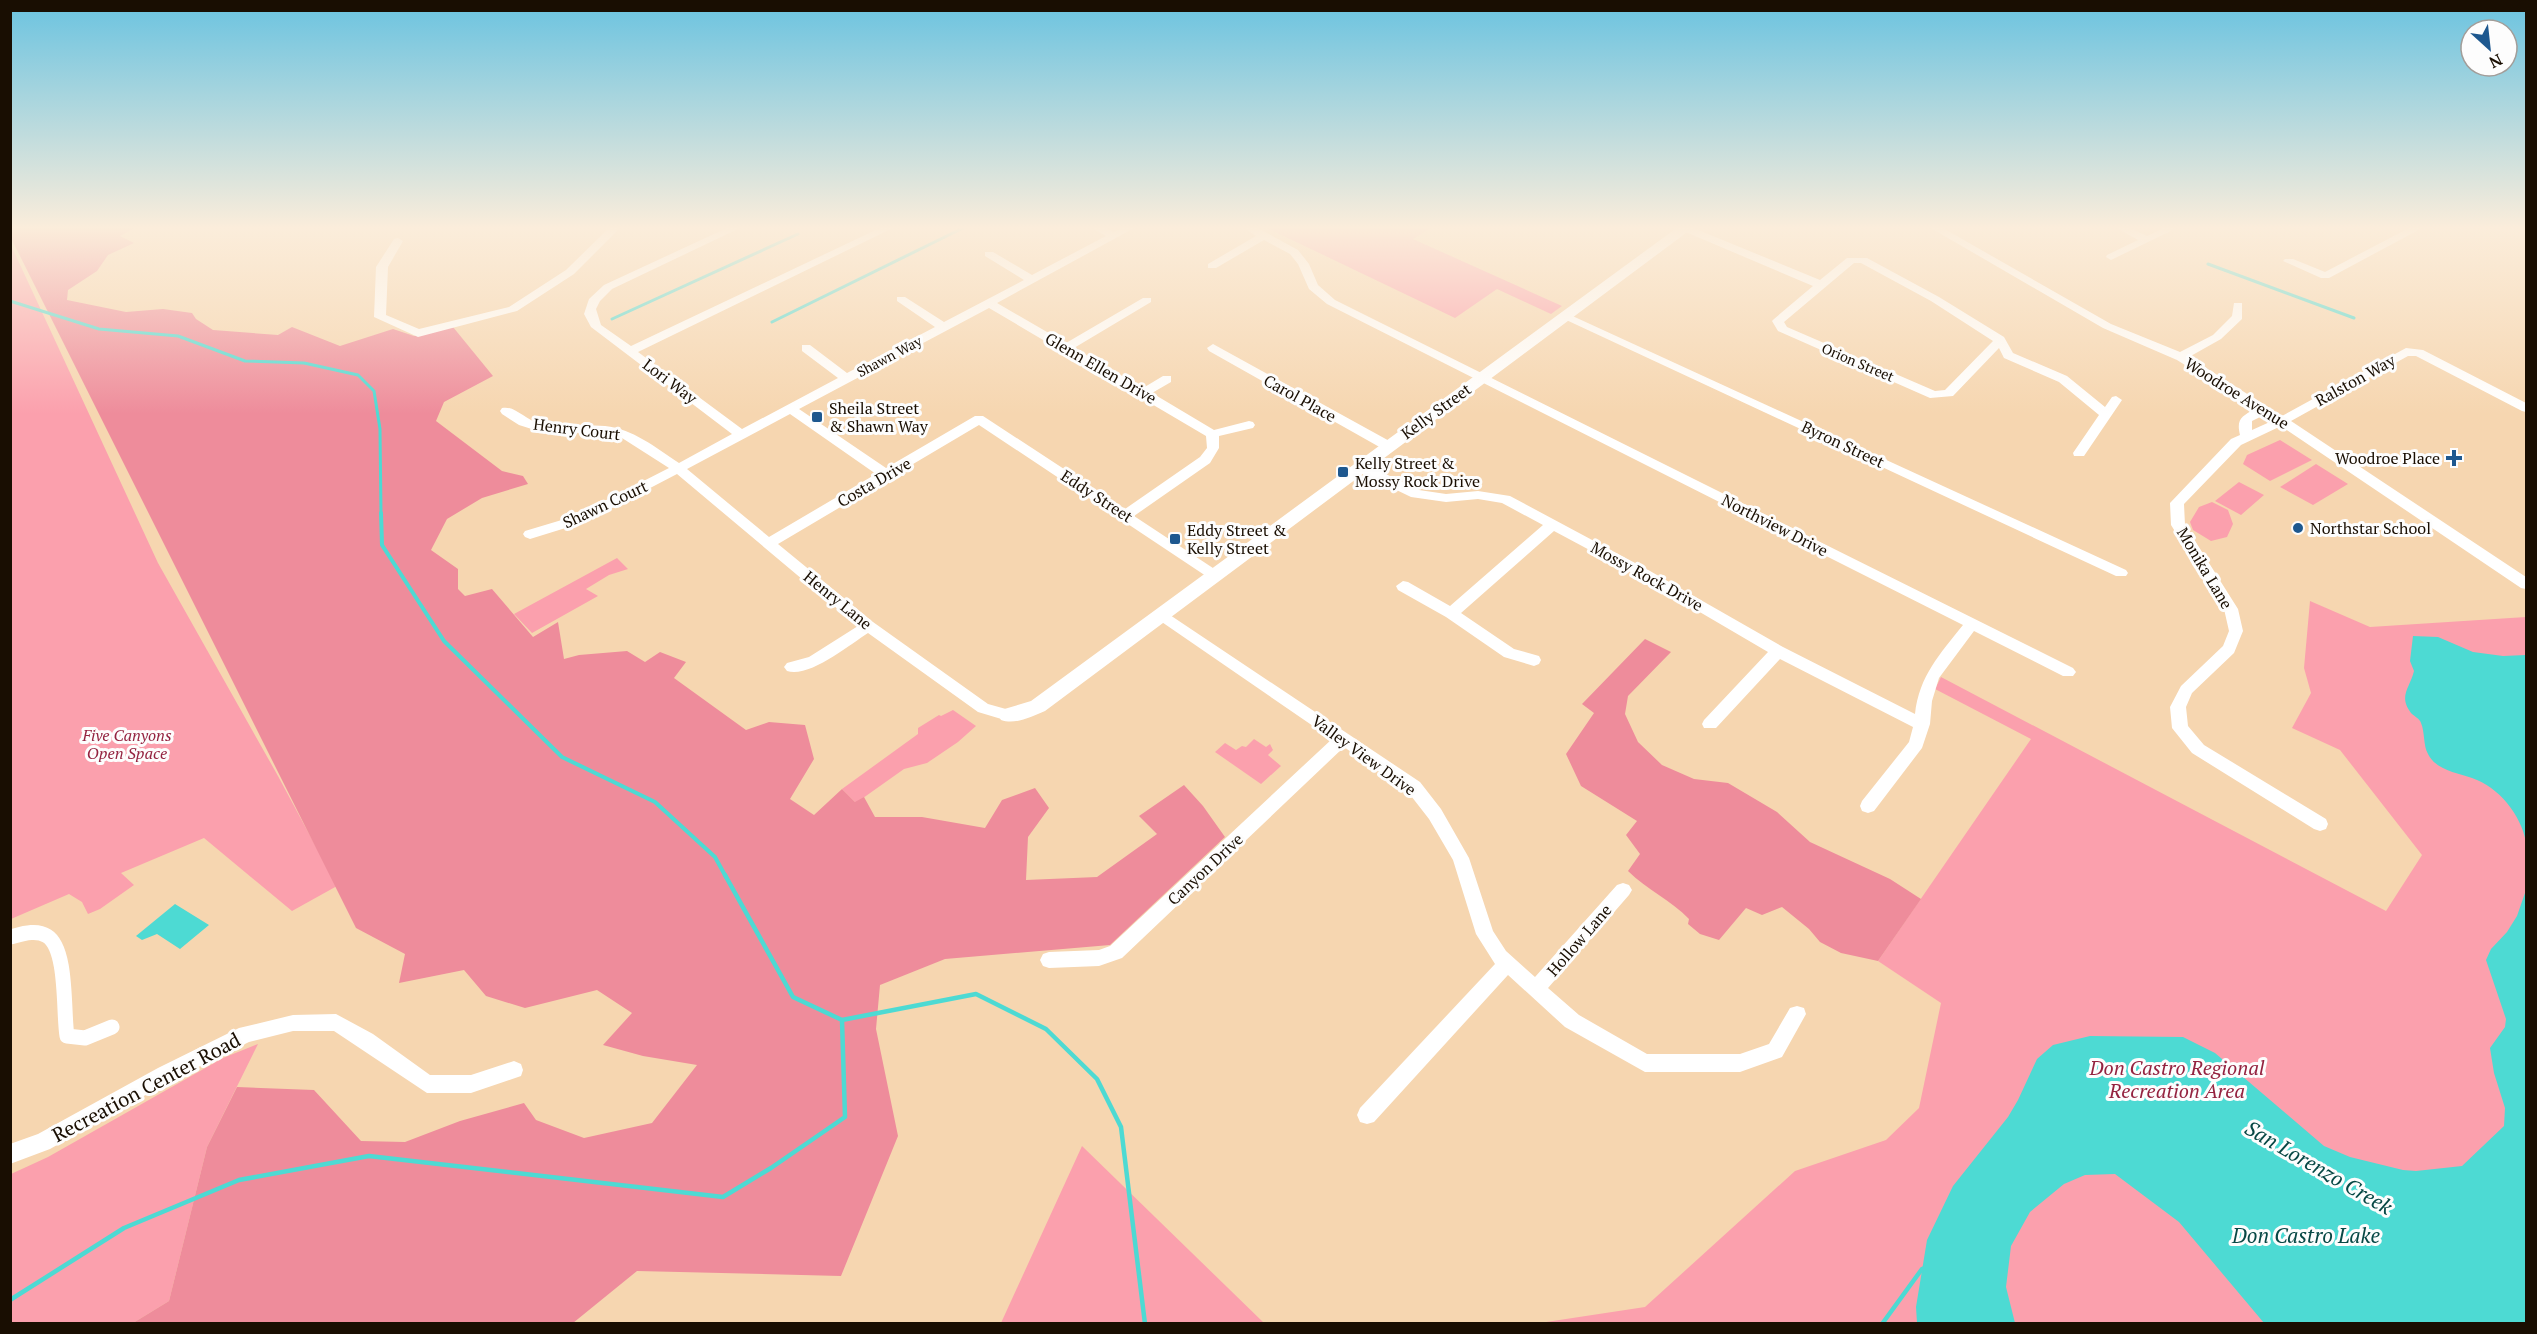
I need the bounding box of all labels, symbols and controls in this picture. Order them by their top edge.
north arrow [2459,18,2519,78]
text: N [2485,49,2506,74]
street label: Glenn Ellen Drive [1041,327,1161,409]
street label: Shawn Way [853,331,926,381]
street label: Orion Street [1819,338,1898,386]
street label: Ralston Way [2311,349,2400,411]
street label: Woodroe Avenue [2181,352,2293,434]
street label: Lori Way [638,353,702,409]
street label: Carol Place [1260,369,1340,427]
street label: Kelly Street [1396,378,1476,444]
place label: Sheila Street & Shawn Way [829,397,929,437]
marker: Sheila Street & Shawn Way [810,410,824,424]
street label: Henry Court [532,413,622,445]
street label: Byron Street [1798,415,1888,473]
place label: Woodroe Place [2335,447,2440,469]
marker: Woodroe Place [2445,449,2463,467]
street label: Costa Drive [833,452,915,512]
place label: Kelly Street & Mossy Rock Drive [1355,452,1480,492]
street label: Eddy Street [1057,465,1137,528]
marker: Kelly Street & Mossy Rock Drive [1336,465,1350,479]
street label: Shawn Court [559,475,651,533]
street label: Northview Drive [1718,489,1832,561]
place label: Northstar School [2310,517,2431,539]
place label: Eddy Street & Kelly Street [1187,519,1287,559]
marker: Northstar School [2291,521,2305,535]
street label: Monika Lane [2172,523,2238,613]
marker: Eddy Street & Kelly Street [1168,532,1182,546]
street label: Mossy Rock Drive [1587,536,1707,616]
street label: Henry Lane [799,566,877,634]
street label: Valley View Drive [1307,710,1421,800]
park label: Five Canyons Open Space [81,724,172,764]
street label: Canyon Drive [1162,828,1248,910]
street label: Hollow Lane [1542,899,1616,981]
street label: Recreation Center Road [47,1026,245,1148]
park label: Don Castro Regional Recreation Area [2088,1054,2265,1104]
water label: San Lorenzo Creek [2240,1113,2399,1221]
water label: Don Castro Lake [2231,1221,2380,1249]

